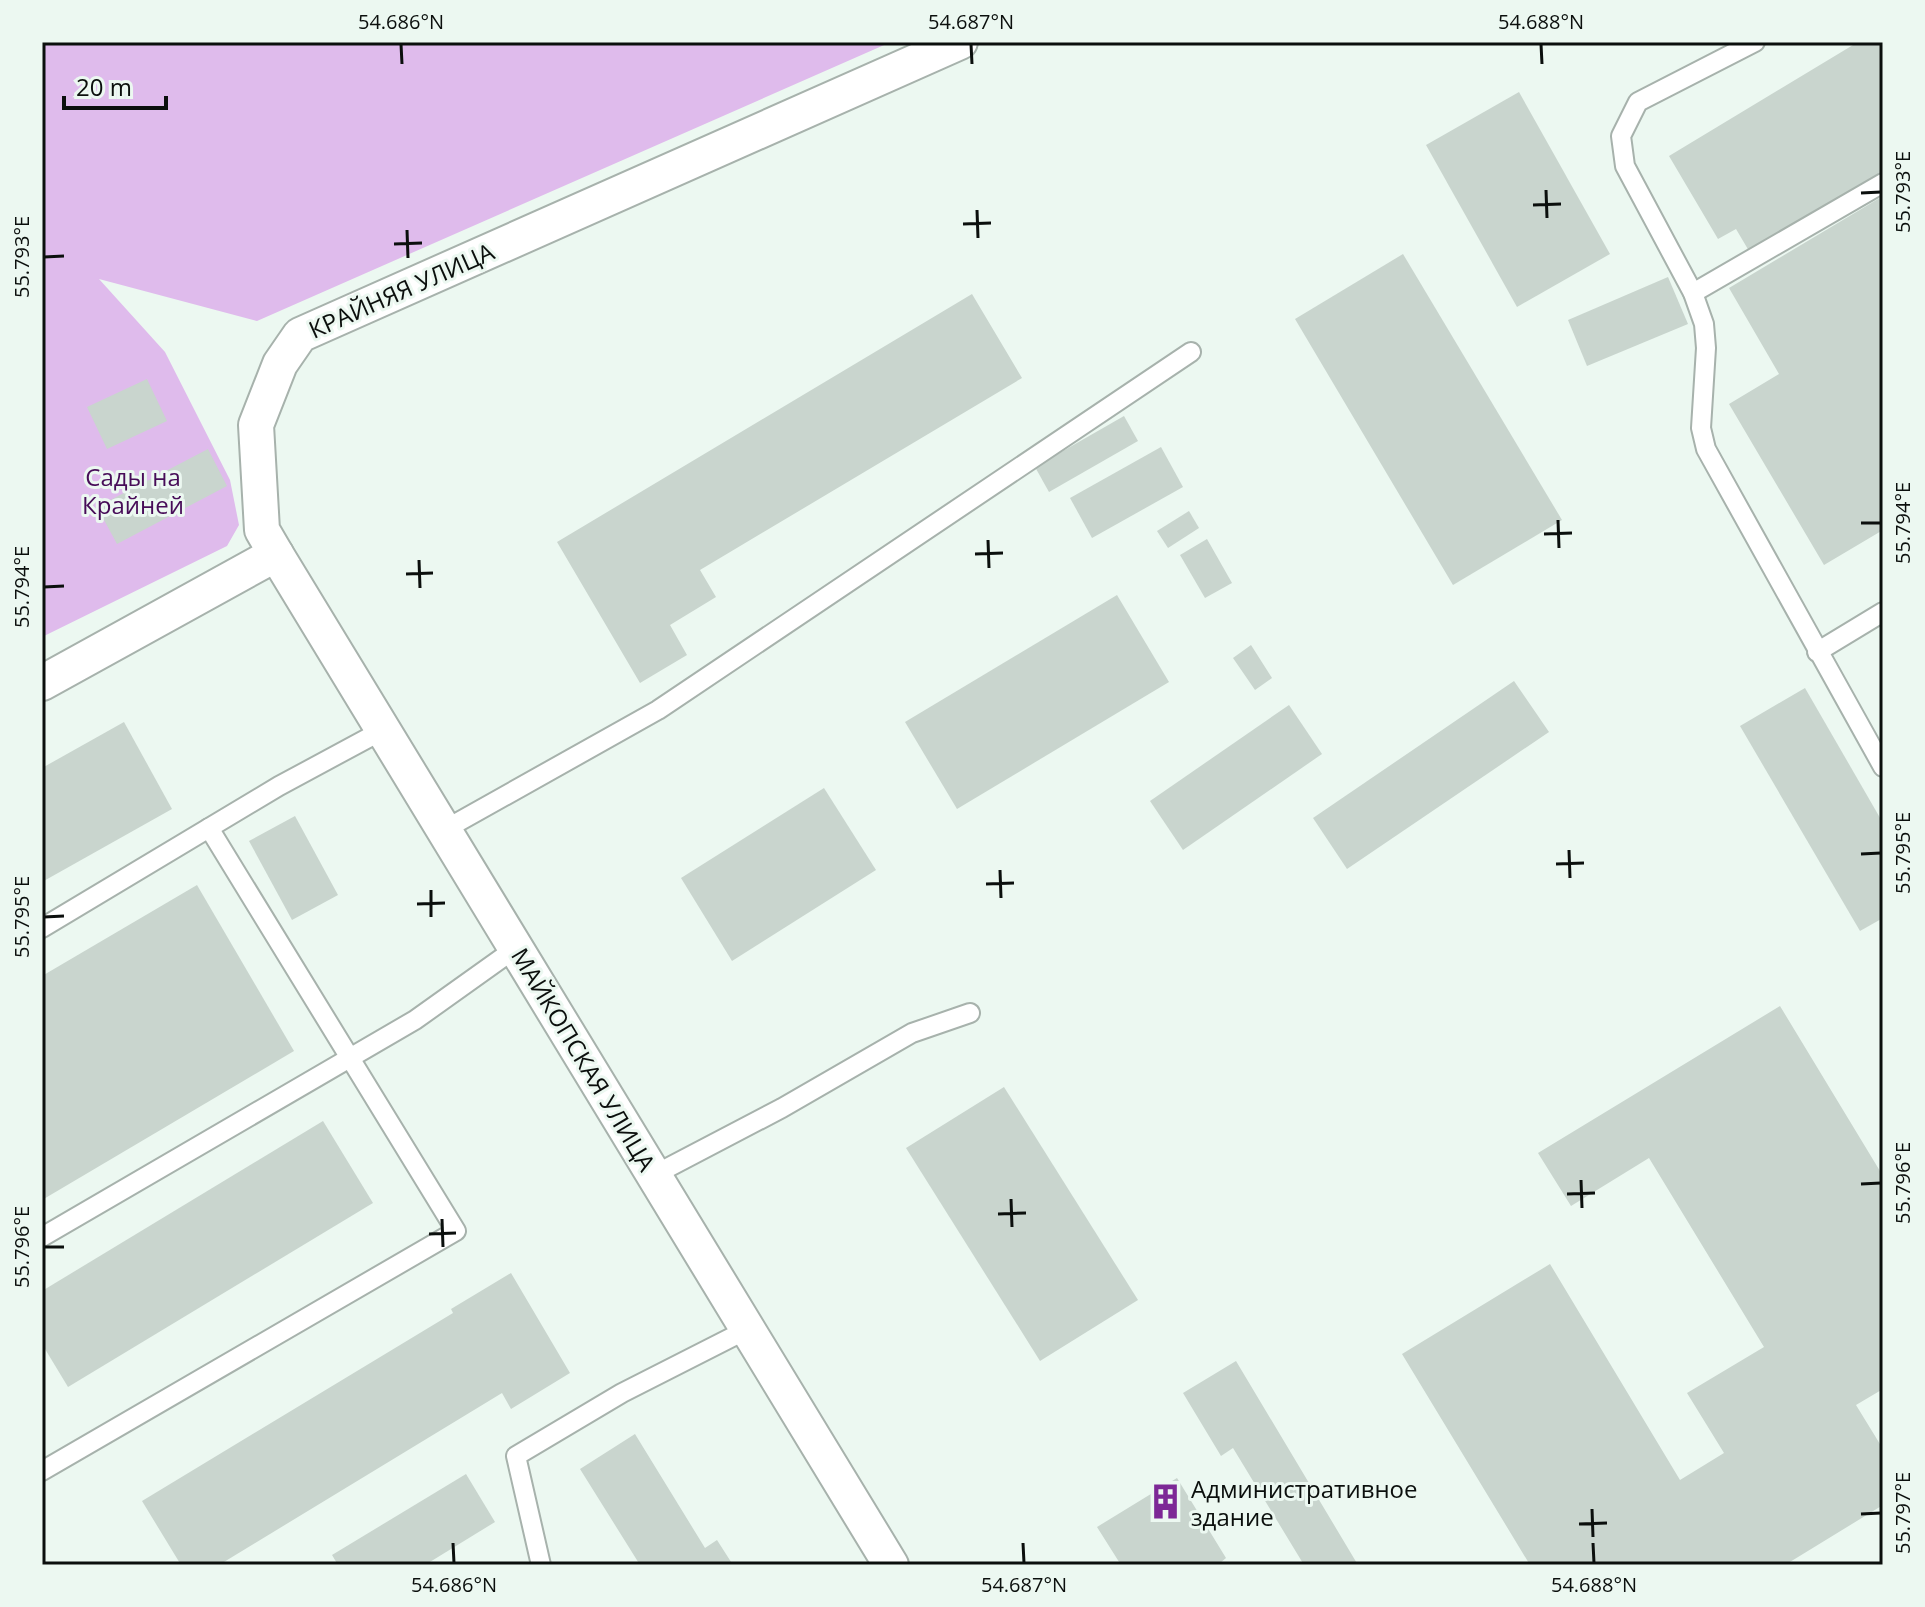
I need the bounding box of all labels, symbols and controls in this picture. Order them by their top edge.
text: 54.686°N [358,8,444,35]
text: 54.687°N [928,8,1014,35]
text: 54.688°N [1498,8,1584,35]
scale bar [64,60,166,110]
text: 20 m [76,70,132,103]
text: 55.793°E [1889,151,1916,233]
text: 55.793°E [8,216,35,298]
street label: КРАЙНЯЯ УЛИЦА [303,234,500,346]
park label: Сады на Крайней [82,460,184,521]
text: 55.794°E [1889,482,1916,564]
text: 55.794°E [8,546,35,628]
text: 55.795°E [1889,812,1916,894]
text: 55.795°E [8,876,35,958]
street label: МАЙКОПСКАЯ УЛИЦА [504,941,664,1177]
text: 55.796°E [1889,1142,1916,1224]
text: 55.796°E [8,1206,35,1288]
place label: Административное здание [1191,1472,1418,1533]
text: 55.797°E [1889,1472,1916,1554]
building icon: Административное здание [1146,1483,1184,1521]
text: 54.686°N [411,1571,497,1598]
text: 54.687°N [981,1571,1067,1598]
text: 54.688°N [1551,1571,1637,1598]

